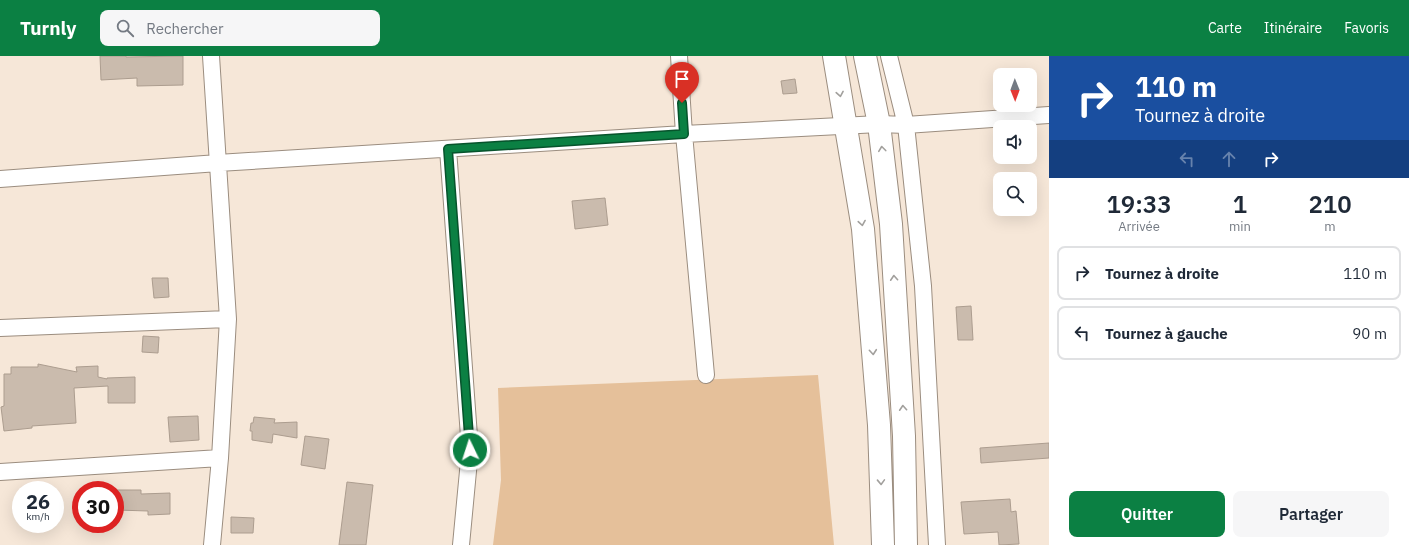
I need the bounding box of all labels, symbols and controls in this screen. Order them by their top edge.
search box [100,10,380,46]
text: Turnly [20,16,76,40]
icon: search [114,17,136,39]
text: Rechercher [146,19,224,38]
text: Carte [1208,19,1242,37]
text: Itinéraire [1264,19,1322,37]
text: Favoris [1344,19,1389,37]
pin [665,62,699,103]
icon: arrive [671,68,693,90]
north arrow [993,68,1037,112]
map controls [993,68,1037,216]
text: 110 m [1135,68,1217,105]
icon: right [1069,72,1121,124]
one-way arrow [836,91,844,98]
text: Tournez à droite [1135,104,1265,127]
button: sound [993,120,1037,164]
one-way arrow [878,146,887,152]
icon: left [1176,148,1198,170]
icon: ahead [1218,148,1240,170]
icon: right [1260,148,1282,170]
button: search [993,172,1037,216]
text: 19:33 [1106,188,1172,220]
text: 1 [1233,188,1247,220]
text: 210 [1308,188,1352,220]
text: Arrivée [1118,218,1160,235]
text: min [1229,218,1251,235]
text: m [1324,218,1336,235]
one-way arrow [857,220,866,226]
icon: right [1071,262,1093,284]
text: Tournez à droite [1105,264,1219,283]
text: 110 m [1343,264,1387,283]
one-way arrow [890,275,899,281]
icon: left [1071,322,1093,344]
text: Tournez à gauche [1105,324,1228,343]
text: 90 m [1352,324,1387,343]
one-way arrow [868,349,877,355]
one-way arrow [898,405,907,411]
position arrow [449,429,491,471]
one-way arrow [877,479,885,485]
speed limit sign: 30 [72,481,124,533]
text: 26 [26,488,50,515]
button: Quitter [1069,491,1225,537]
button: Partager [1233,491,1389,537]
text: km/h [26,510,50,523]

